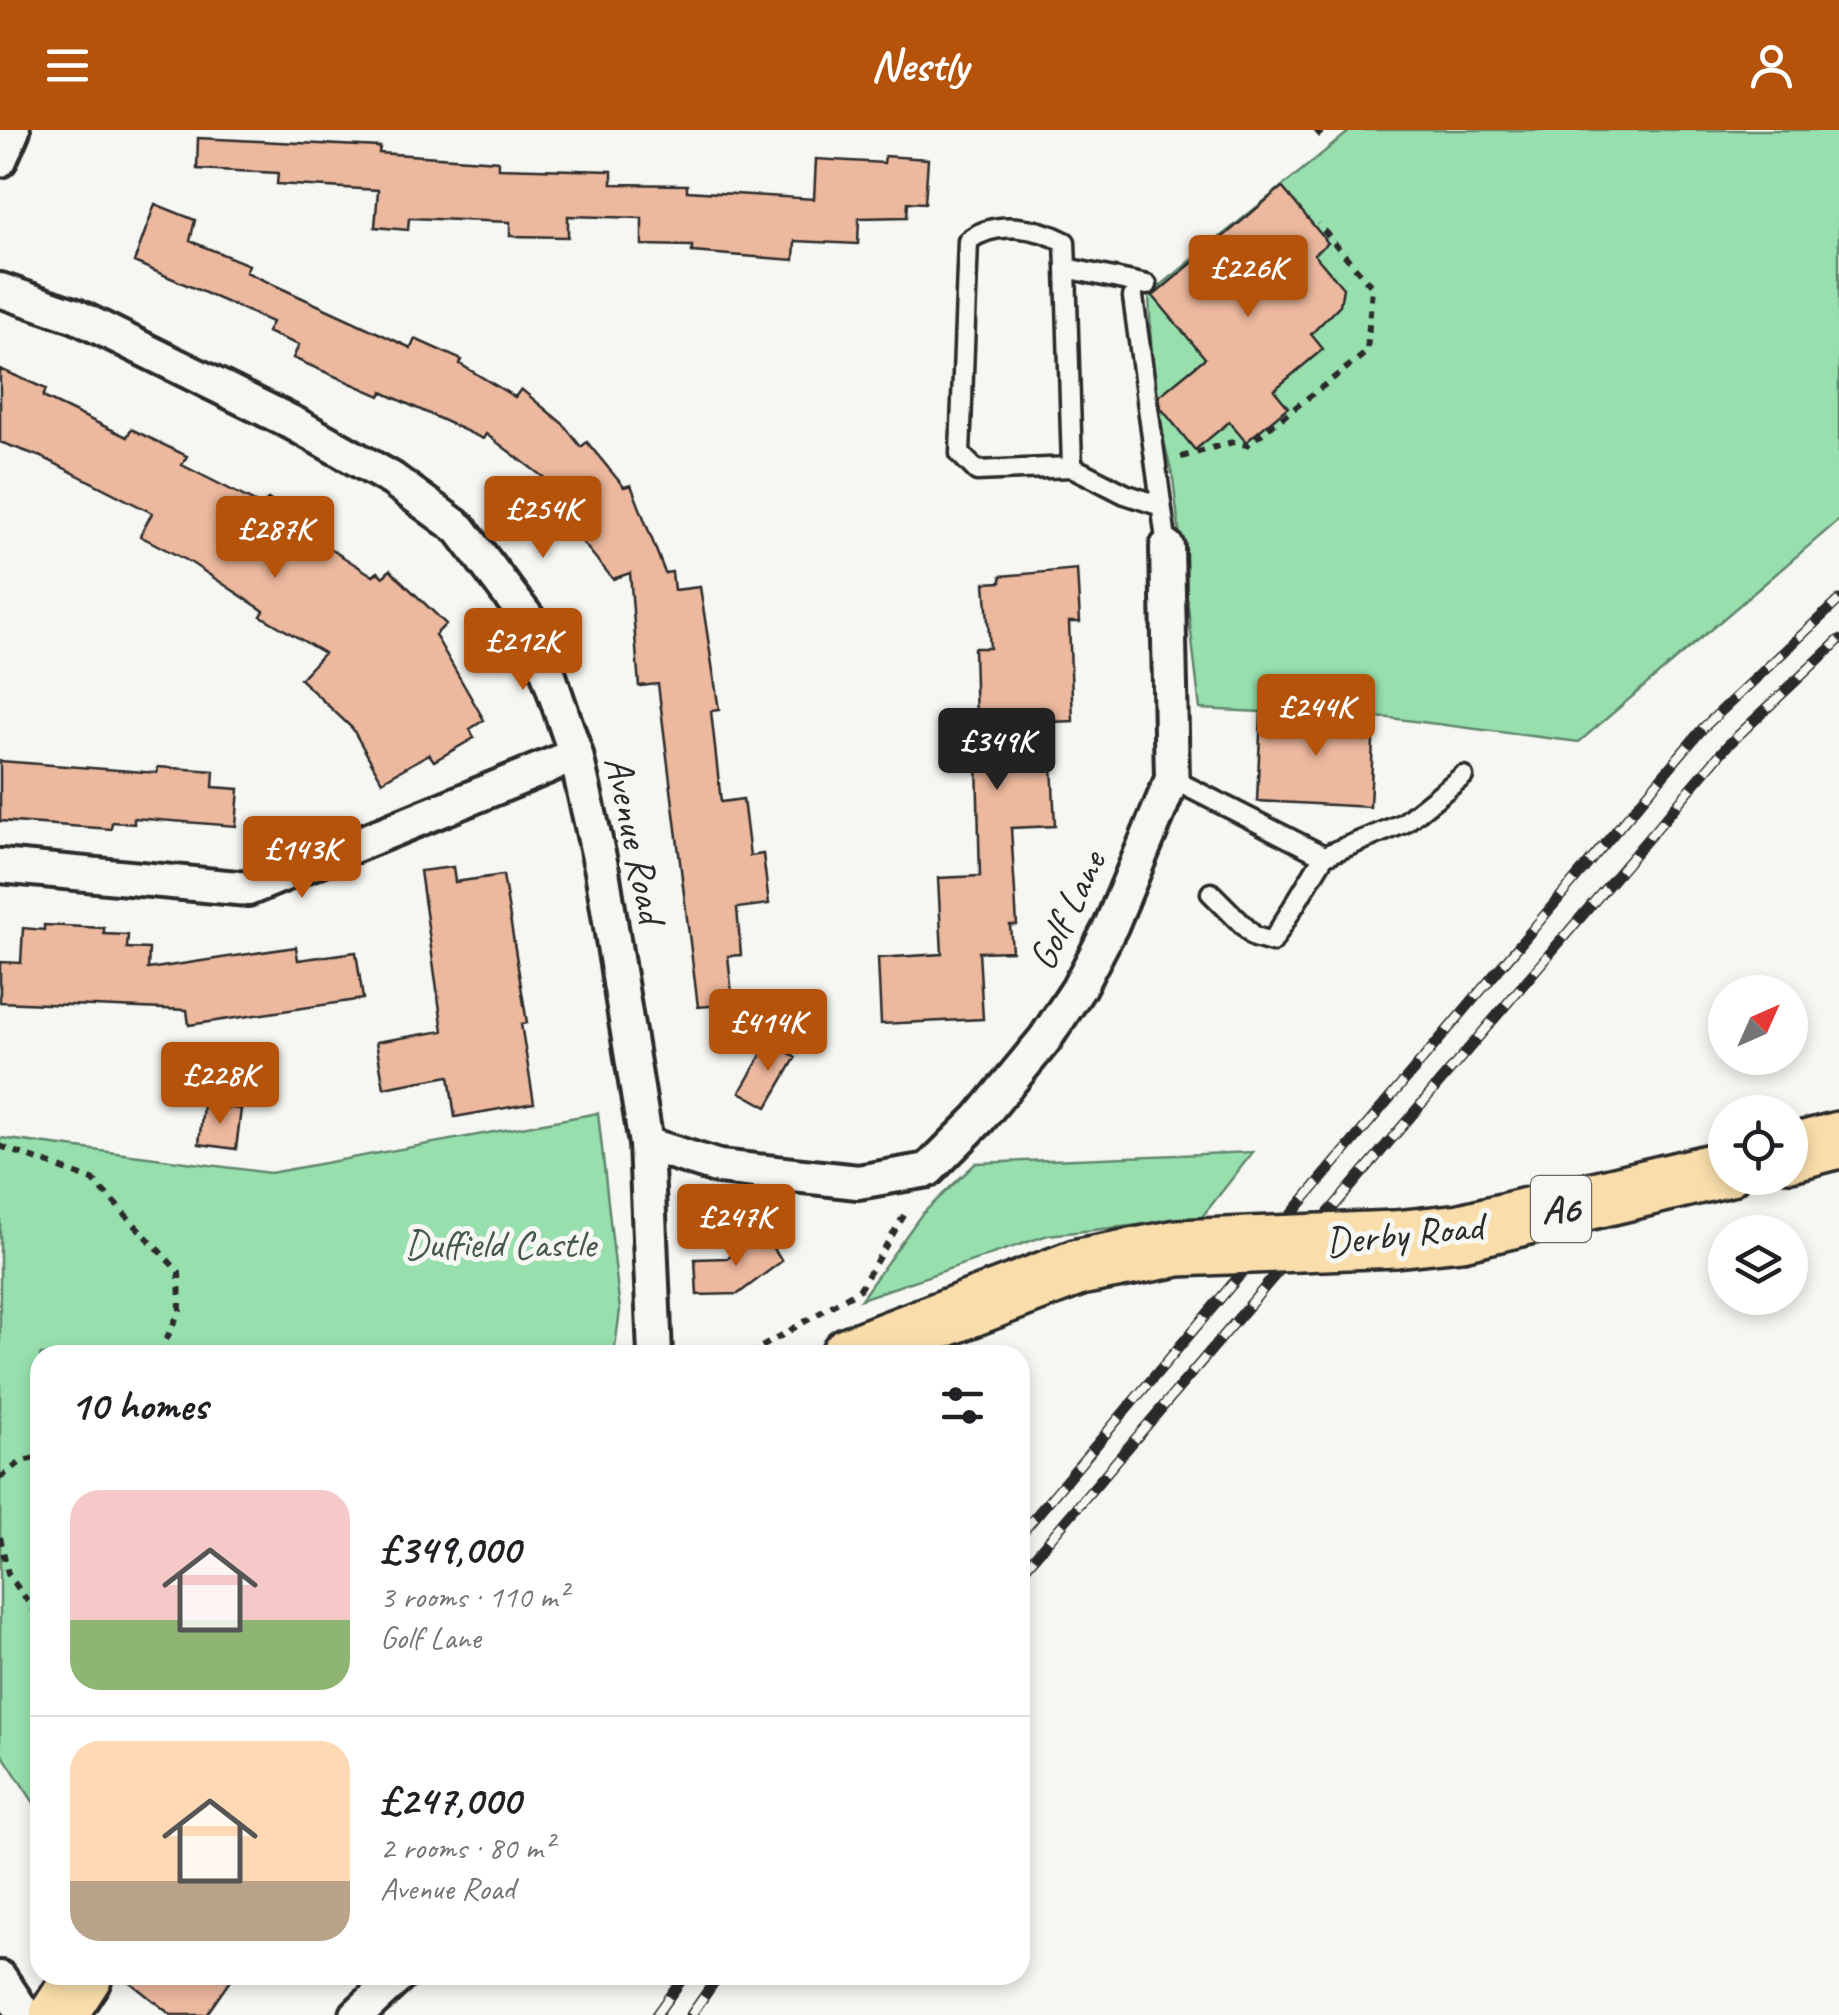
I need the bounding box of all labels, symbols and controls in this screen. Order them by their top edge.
text: Nestly [871,37,968,94]
icon: menu [40,38,95,93]
icon: person [1744,38,1799,93]
pin: £226K [1178,235,1318,320]
text: £226K [1211,247,1285,288]
pin: £254K [473,476,613,561]
text: £254K [506,488,580,529]
pin: £287K [205,496,345,581]
text: £287K [238,508,312,549]
pin: £212K [453,608,593,693]
text: £212K [486,620,560,661]
pin: £244K [1246,674,1386,759]
text: £244K [1279,686,1353,727]
pin: £349K [927,708,1067,793]
text: £349K [960,720,1034,761]
street label: Avenue Road [593,752,678,933]
pin: £143K [232,816,372,901]
text: £143K [265,828,339,869]
street label: Golf Lane [1017,840,1118,978]
north arrow [1708,975,1808,1075]
map controls [1708,975,1808,1315]
pin: £414K [698,989,838,1074]
text: £414K [731,1001,805,1042]
pin: £228K [150,1042,290,1127]
text: £228K [183,1054,257,1095]
button: locate [1708,1095,1808,1195]
road number: A6 [1531,1176,1591,1242]
pin: £247K [666,1184,806,1269]
text: £247K [699,1196,773,1237]
street label: Derby Road [1323,1200,1491,1267]
button: layers [1708,1215,1808,1315]
park label: Duffield Castle [404,1219,599,1269]
icon: filters [935,1378,990,1433]
text: 10 homes [70,1379,207,1432]
text: £349,000 [380,1523,520,1576]
icon: home [150,1530,270,1650]
text: 3 rooms · 110 m² [380,1576,567,1617]
text: Golf Lane [380,1617,481,1658]
text: £247,000 [380,1774,520,1827]
icon: home [150,1781,270,1901]
text: 2 rooms · 80 m² [380,1827,553,1868]
text: Avenue Road [380,1868,515,1909]

